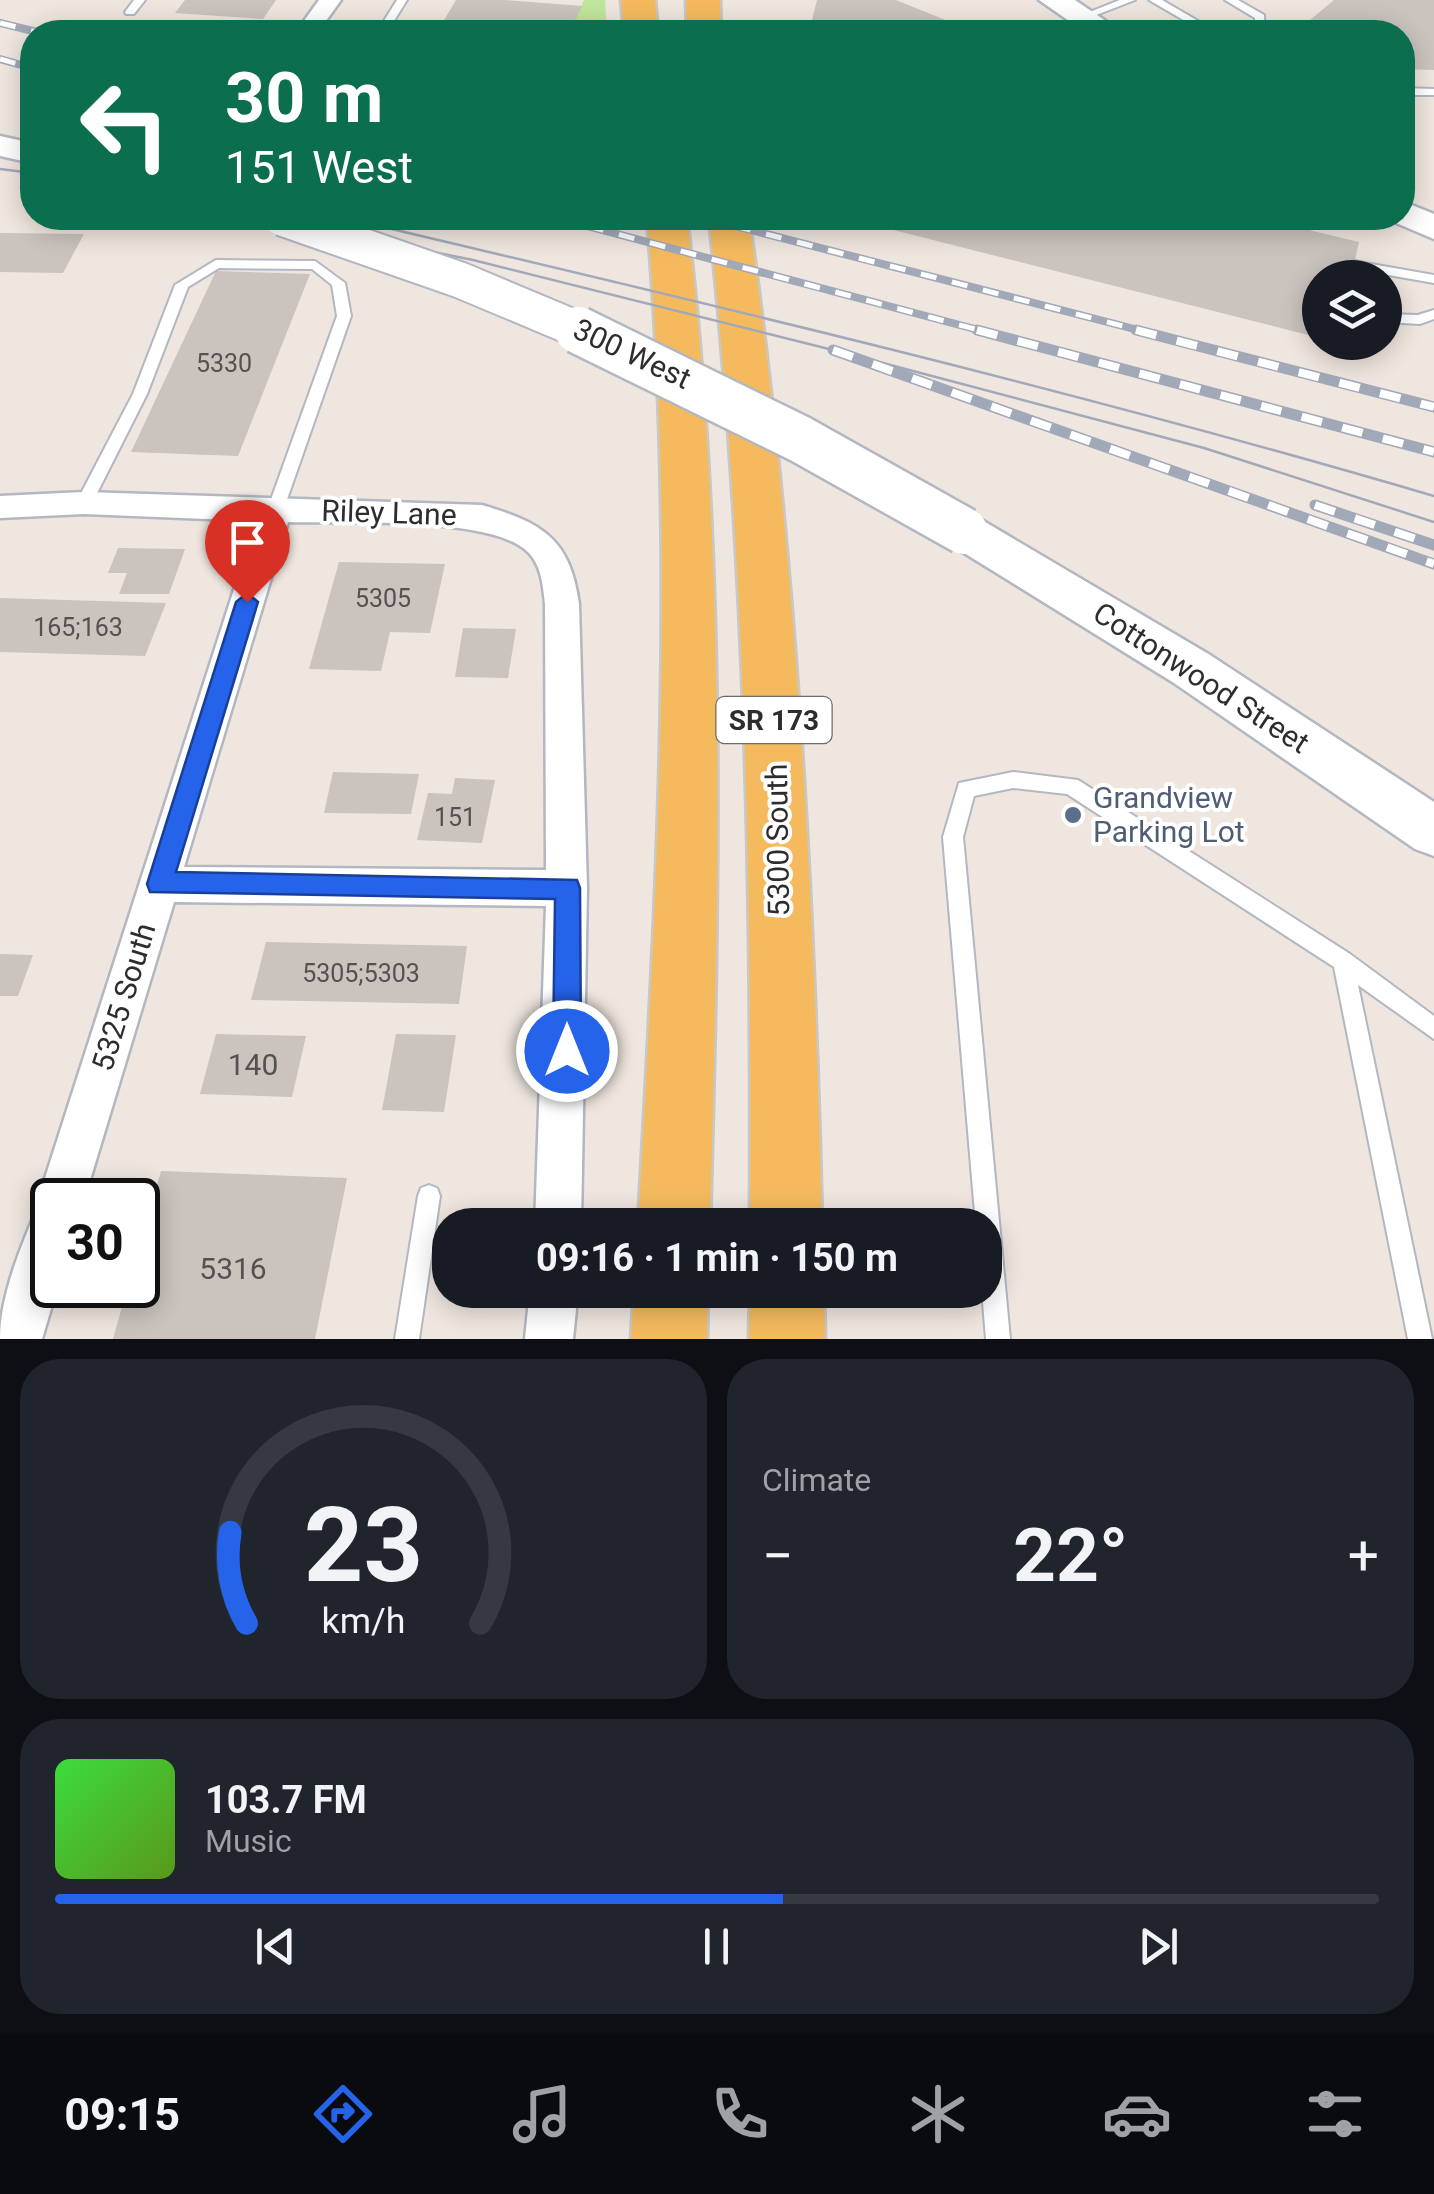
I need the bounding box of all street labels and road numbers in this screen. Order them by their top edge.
street label: 300 West [568,311,696,396]
street label: Riley Lane [321,493,457,532]
street label: Cottonwood Street [1087,595,1316,760]
road number: SR 173 [716,697,832,743]
street label: 5300 South [759,763,796,917]
street label: 5325 South [84,919,163,1075]

